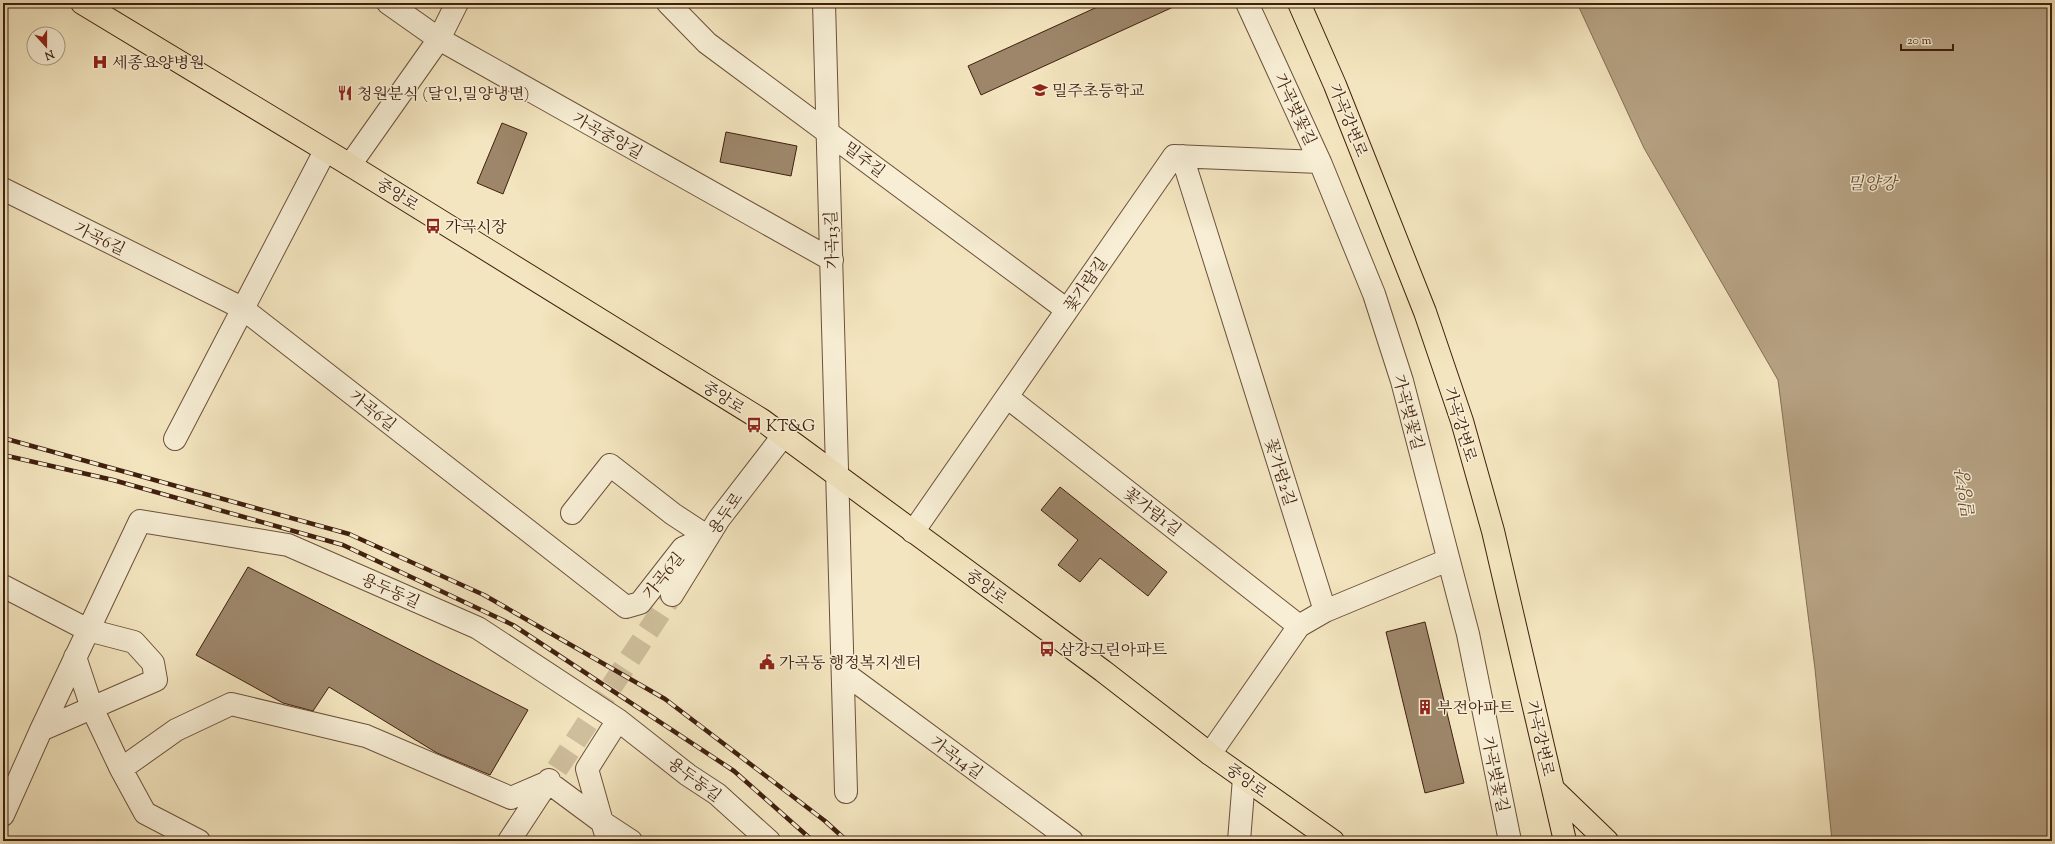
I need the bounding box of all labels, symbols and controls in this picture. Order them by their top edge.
north arrow [26,26,66,66]
scale bar [1901,26,1953,52]
text: 20 m [1907,32,1932,50]
text: N [42,45,57,64]
hospital icon: 세종요양병원 [91,53,109,71]
place label: 세종요양병원 [112,53,205,76]
street label: 가곡벚꽃길 [1267,70,1320,150]
school or university icon: 밀주초등학교 [1031,81,1049,99]
place label: 밀주초등학교 [1052,81,1145,104]
street label: 가곡강변로 [1322,81,1372,162]
restaurant icon: 청원분식 (달인,밀양냉면) [336,84,354,102]
place label: 청원분식 (달인,밀양냉면) [357,84,529,107]
street label: 가곡중앙길 [567,108,646,166]
street label: 밀주길 [838,138,889,184]
water label: 밀양강 [1847,173,1899,197]
street label: 중앙로 [371,174,423,218]
street label: 가곡13길 [821,210,846,269]
bus stop icon: 가곡시장 [424,217,442,235]
place label: 가곡시장 [445,217,507,240]
street label: 가곡6길 [69,218,128,262]
street label: 꽃가람길 [1060,254,1114,317]
street label: 가곡벚꽃길 [1385,372,1428,453]
street label: 중앙로 [697,377,749,421]
street label: 가곡강변로 [1436,384,1481,466]
street label: 가곡6길 [343,386,400,438]
bus stop icon: KT&G [745,416,763,434]
place label: KT&G [766,416,815,439]
street label: 꽃가람2길 [1257,436,1300,509]
water label: 밀양강 [1952,466,1982,521]
street label: 꽃가람1길 [1118,483,1185,543]
street label: 용두로 [704,488,750,540]
street label: 가곡6길 [639,548,691,605]
street label: 중앙로 [960,565,1011,611]
street label: 용두동길 [357,569,423,615]
bus stop icon: 삼강그린아파트 [1038,640,1056,658]
place label: 삼강그린아파트 [1059,640,1168,663]
public building icon: 가곡동 행정복지센터 [758,653,776,671]
place label: 가곡동 행정복지센터 [779,653,922,676]
building icon: 부전아파트 [1416,698,1434,716]
place label: 부전아파트 [1437,698,1515,721]
street label: 가곡강변로 [1519,698,1559,779]
street label: 가곡14길 [925,732,987,786]
street label: 가곡벚꽃길 [1474,734,1513,815]
street label: 용두동길 [662,753,725,809]
street label: 중앙로 [1220,759,1271,805]

